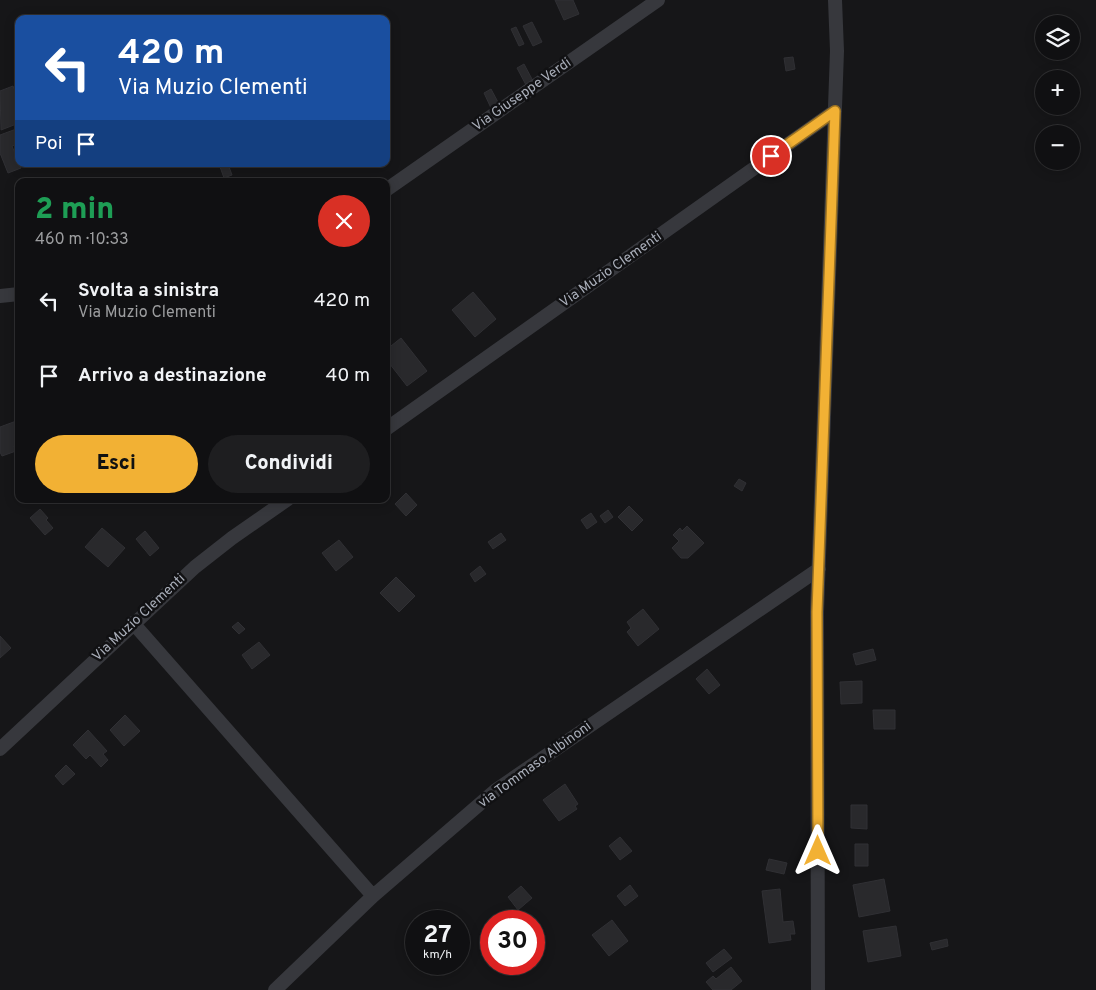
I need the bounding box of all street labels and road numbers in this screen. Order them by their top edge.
street label: Via Giuseppe Verdi [469,55,575,135]
street label: Via Muzio Clementi [557,228,665,312]
street label: Via Muzio Clementi [89,571,189,665]
street label: via Tommaso Albinoni [475,718,595,812]

